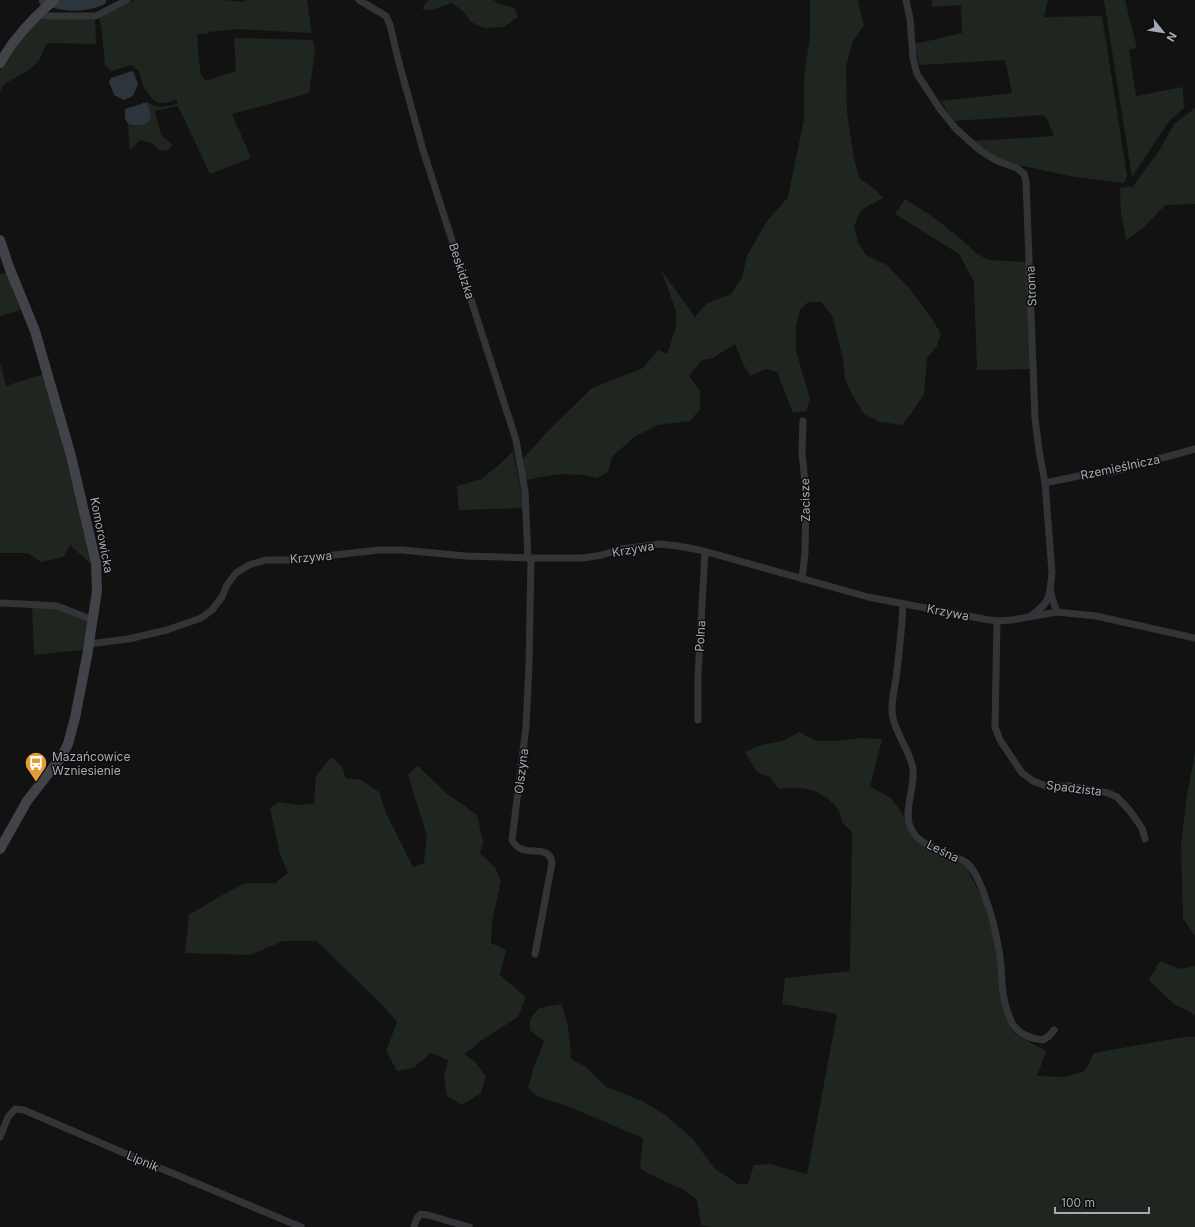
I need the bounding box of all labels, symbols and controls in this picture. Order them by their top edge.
north arrow [1143,12,1183,52]
text: N [1164,30,1180,44]
street label: Beskidzka [446,241,478,301]
street label: Stroma [1022,265,1040,307]
street label: Rzemieślnicza [1079,451,1161,483]
street label: Zacisze [797,478,813,522]
street label: Komorowicka [87,496,117,574]
street label: Krzywa [611,538,655,560]
street label: Krzywa [289,548,333,566]
street label: Krzywa [926,601,970,623]
street label: Polna [691,620,709,652]
street label: Olszyna [511,747,531,795]
place label: Mazańcowice Wzniesienie [52,749,130,778]
bus stop icon: Mazańcowice Wzniesienie [23,750,49,783]
street label: Spadzista [1045,777,1103,799]
street label: Leśna [924,837,962,865]
street label: Lipnik [125,1148,162,1175]
scale bar [1055,1189,1149,1215]
text: 100 m [1061,1195,1095,1210]

